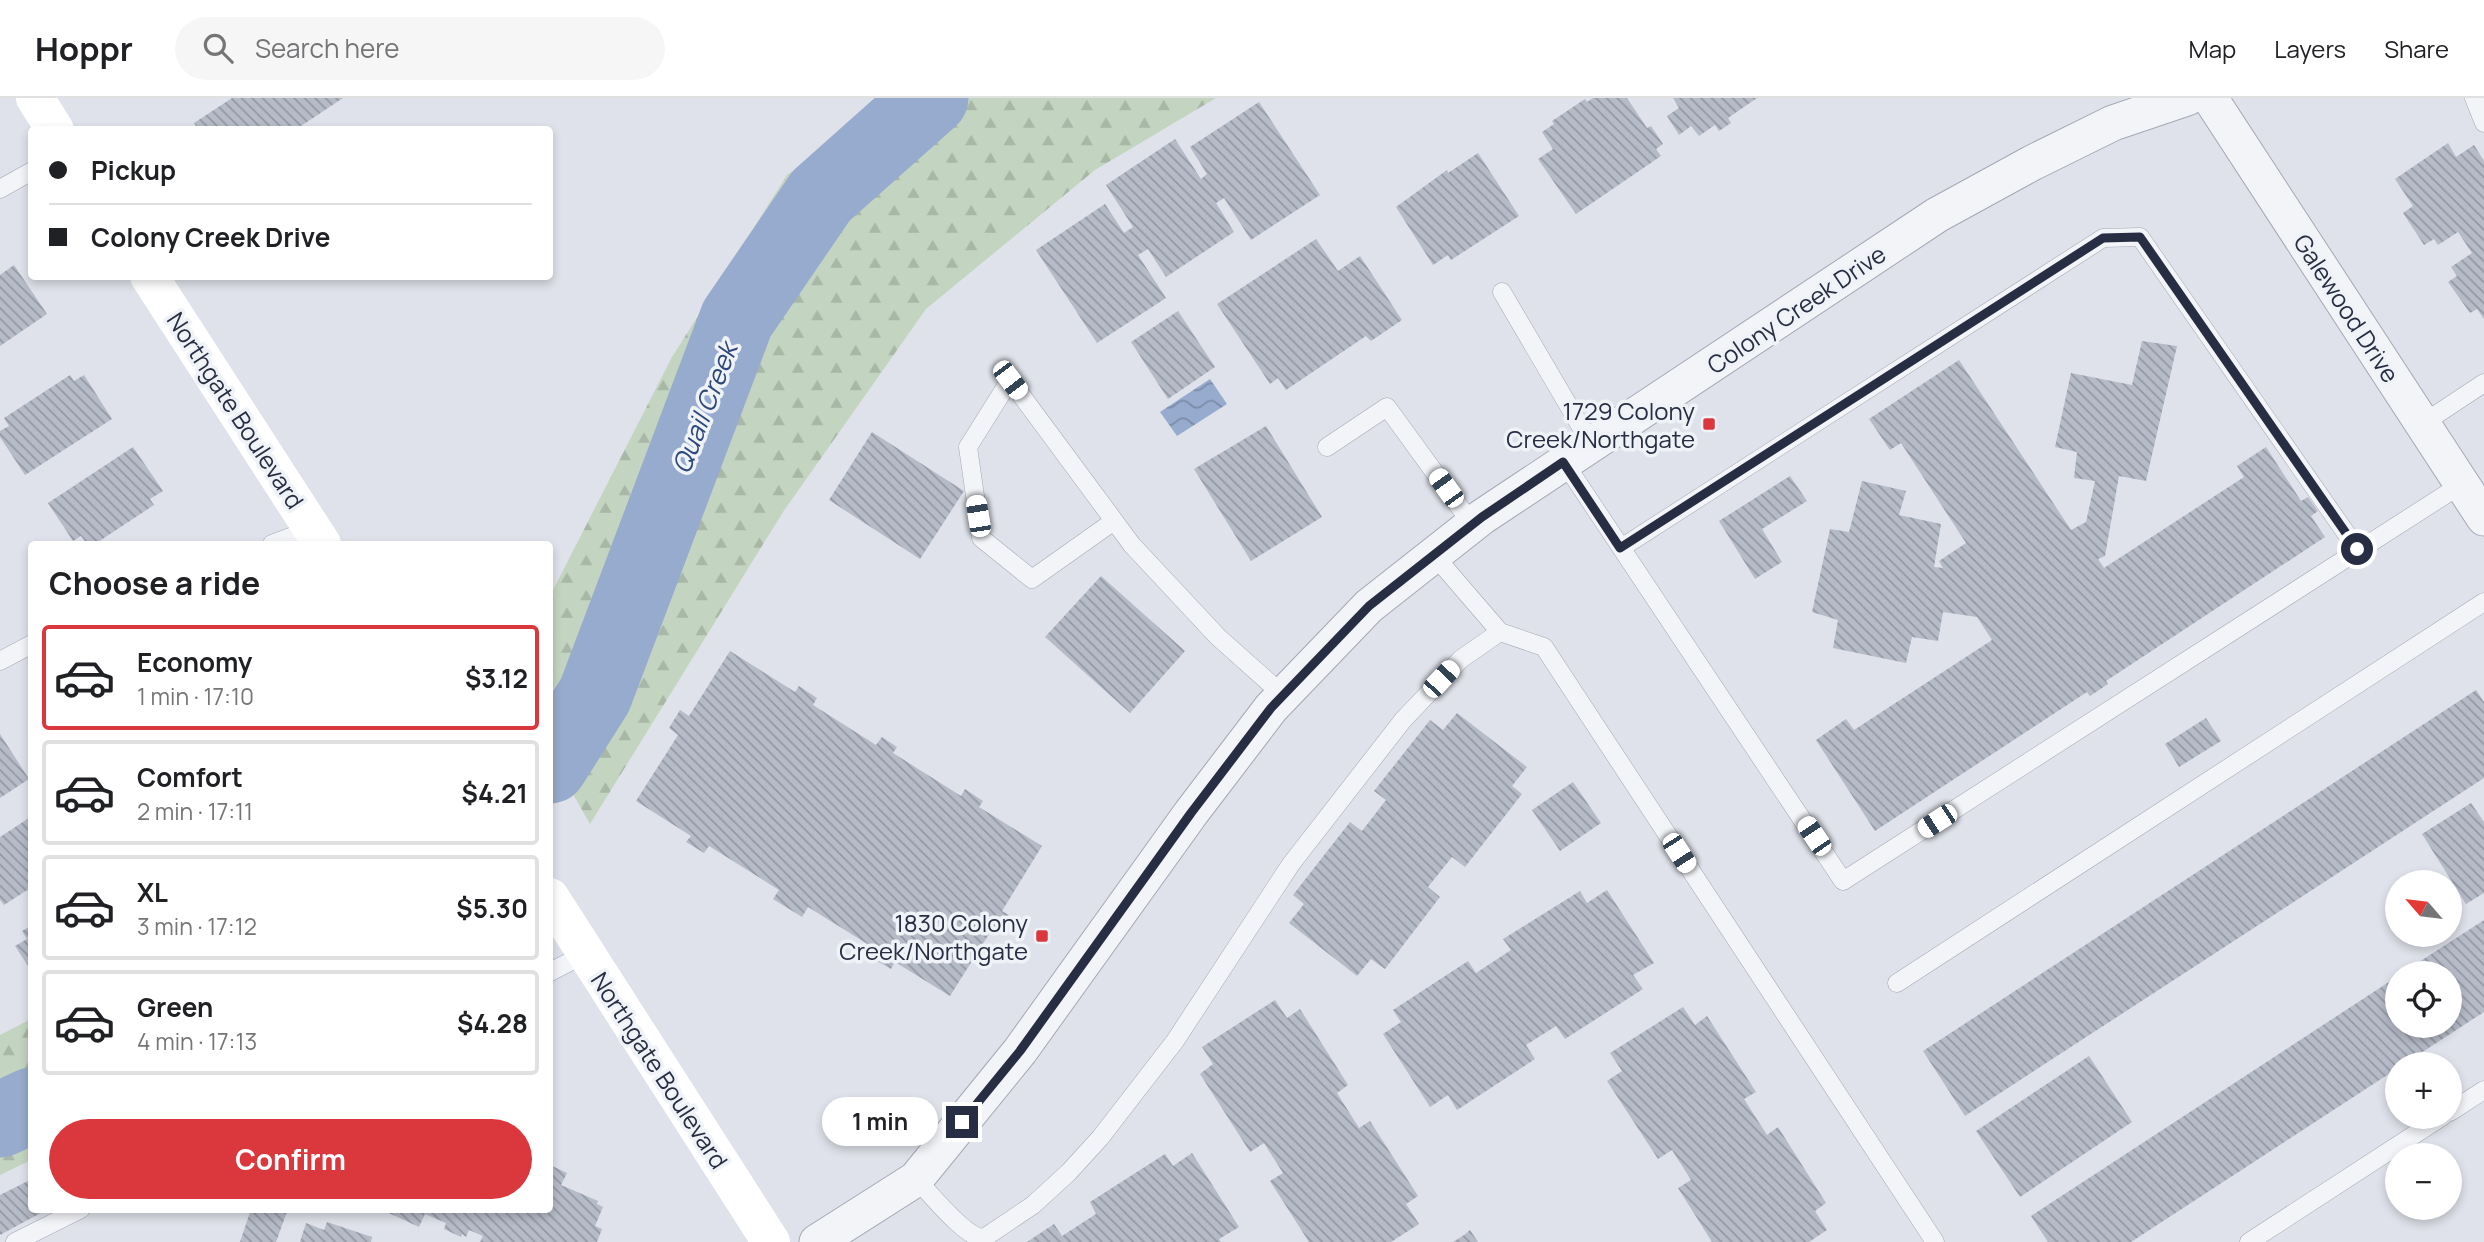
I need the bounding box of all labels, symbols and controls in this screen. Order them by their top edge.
search box [175,17,665,80]
text: Hoppr [35,26,133,71]
icon: search [199,29,237,67]
text: Search here [255,30,400,66]
text: Map [2189,32,2236,65]
text: Layers [2274,32,2346,65]
text: Share [2384,32,2449,65]
text: Pickup [91,152,176,188]
text: Colony Creek Drive [91,219,330,255]
street label: Galewood Drive [2287,227,2407,389]
street label: Colony Creek Drive [1700,237,1892,381]
street label: Northgate Boulevard [160,305,312,515]
water label: Quail Creek [663,334,747,478]
car [989,357,1032,403]
place label: 1729 Colony Creek/Northgate [1506,394,1695,455]
marker: 1729 Colony Creek/Northgate [1701,416,1717,432]
car [1426,465,1467,511]
car [965,494,992,538]
route start [2341,533,2373,565]
text: Choose a ride [49,561,260,605]
text: Economy [137,644,252,680]
icon: car [53,646,116,709]
car [1419,656,1464,702]
text: $3.12 [465,660,528,696]
text: 1 min · 17:10 [137,680,254,712]
text: Comfort [137,759,243,795]
icon: car [53,761,116,824]
text: $4.21 [462,775,528,811]
text: 2 min · 17:11 [137,795,253,827]
car [1914,801,1961,841]
car [1794,813,1835,859]
car [1659,830,1700,876]
north arrow [2385,870,2462,947]
map controls [2385,870,2462,1220]
text: XL [137,874,168,910]
icon: car [53,876,116,939]
text: $5.30 [456,890,528,926]
place label: 1830 Colony Creek/Northgate [839,906,1028,967]
text: 3 min · 17:12 [137,910,257,942]
marker: 1830 Colony Creek/Northgate [1034,928,1050,944]
button: locate [2385,961,2462,1038]
street label: Northgate Boulevard [584,965,736,1175]
text: Green [137,989,213,1025]
icon: car [53,991,116,1054]
text: $4.28 [457,1005,528,1041]
text: 4 min · 17:13 [137,1025,257,1057]
button: + [2385,1052,2462,1129]
callout: 1 min [822,1098,937,1146]
text: 1 min [852,1105,908,1137]
route end [946,1106,978,1138]
button: Confirm [49,1119,532,1199]
button: − [2385,1143,2462,1220]

